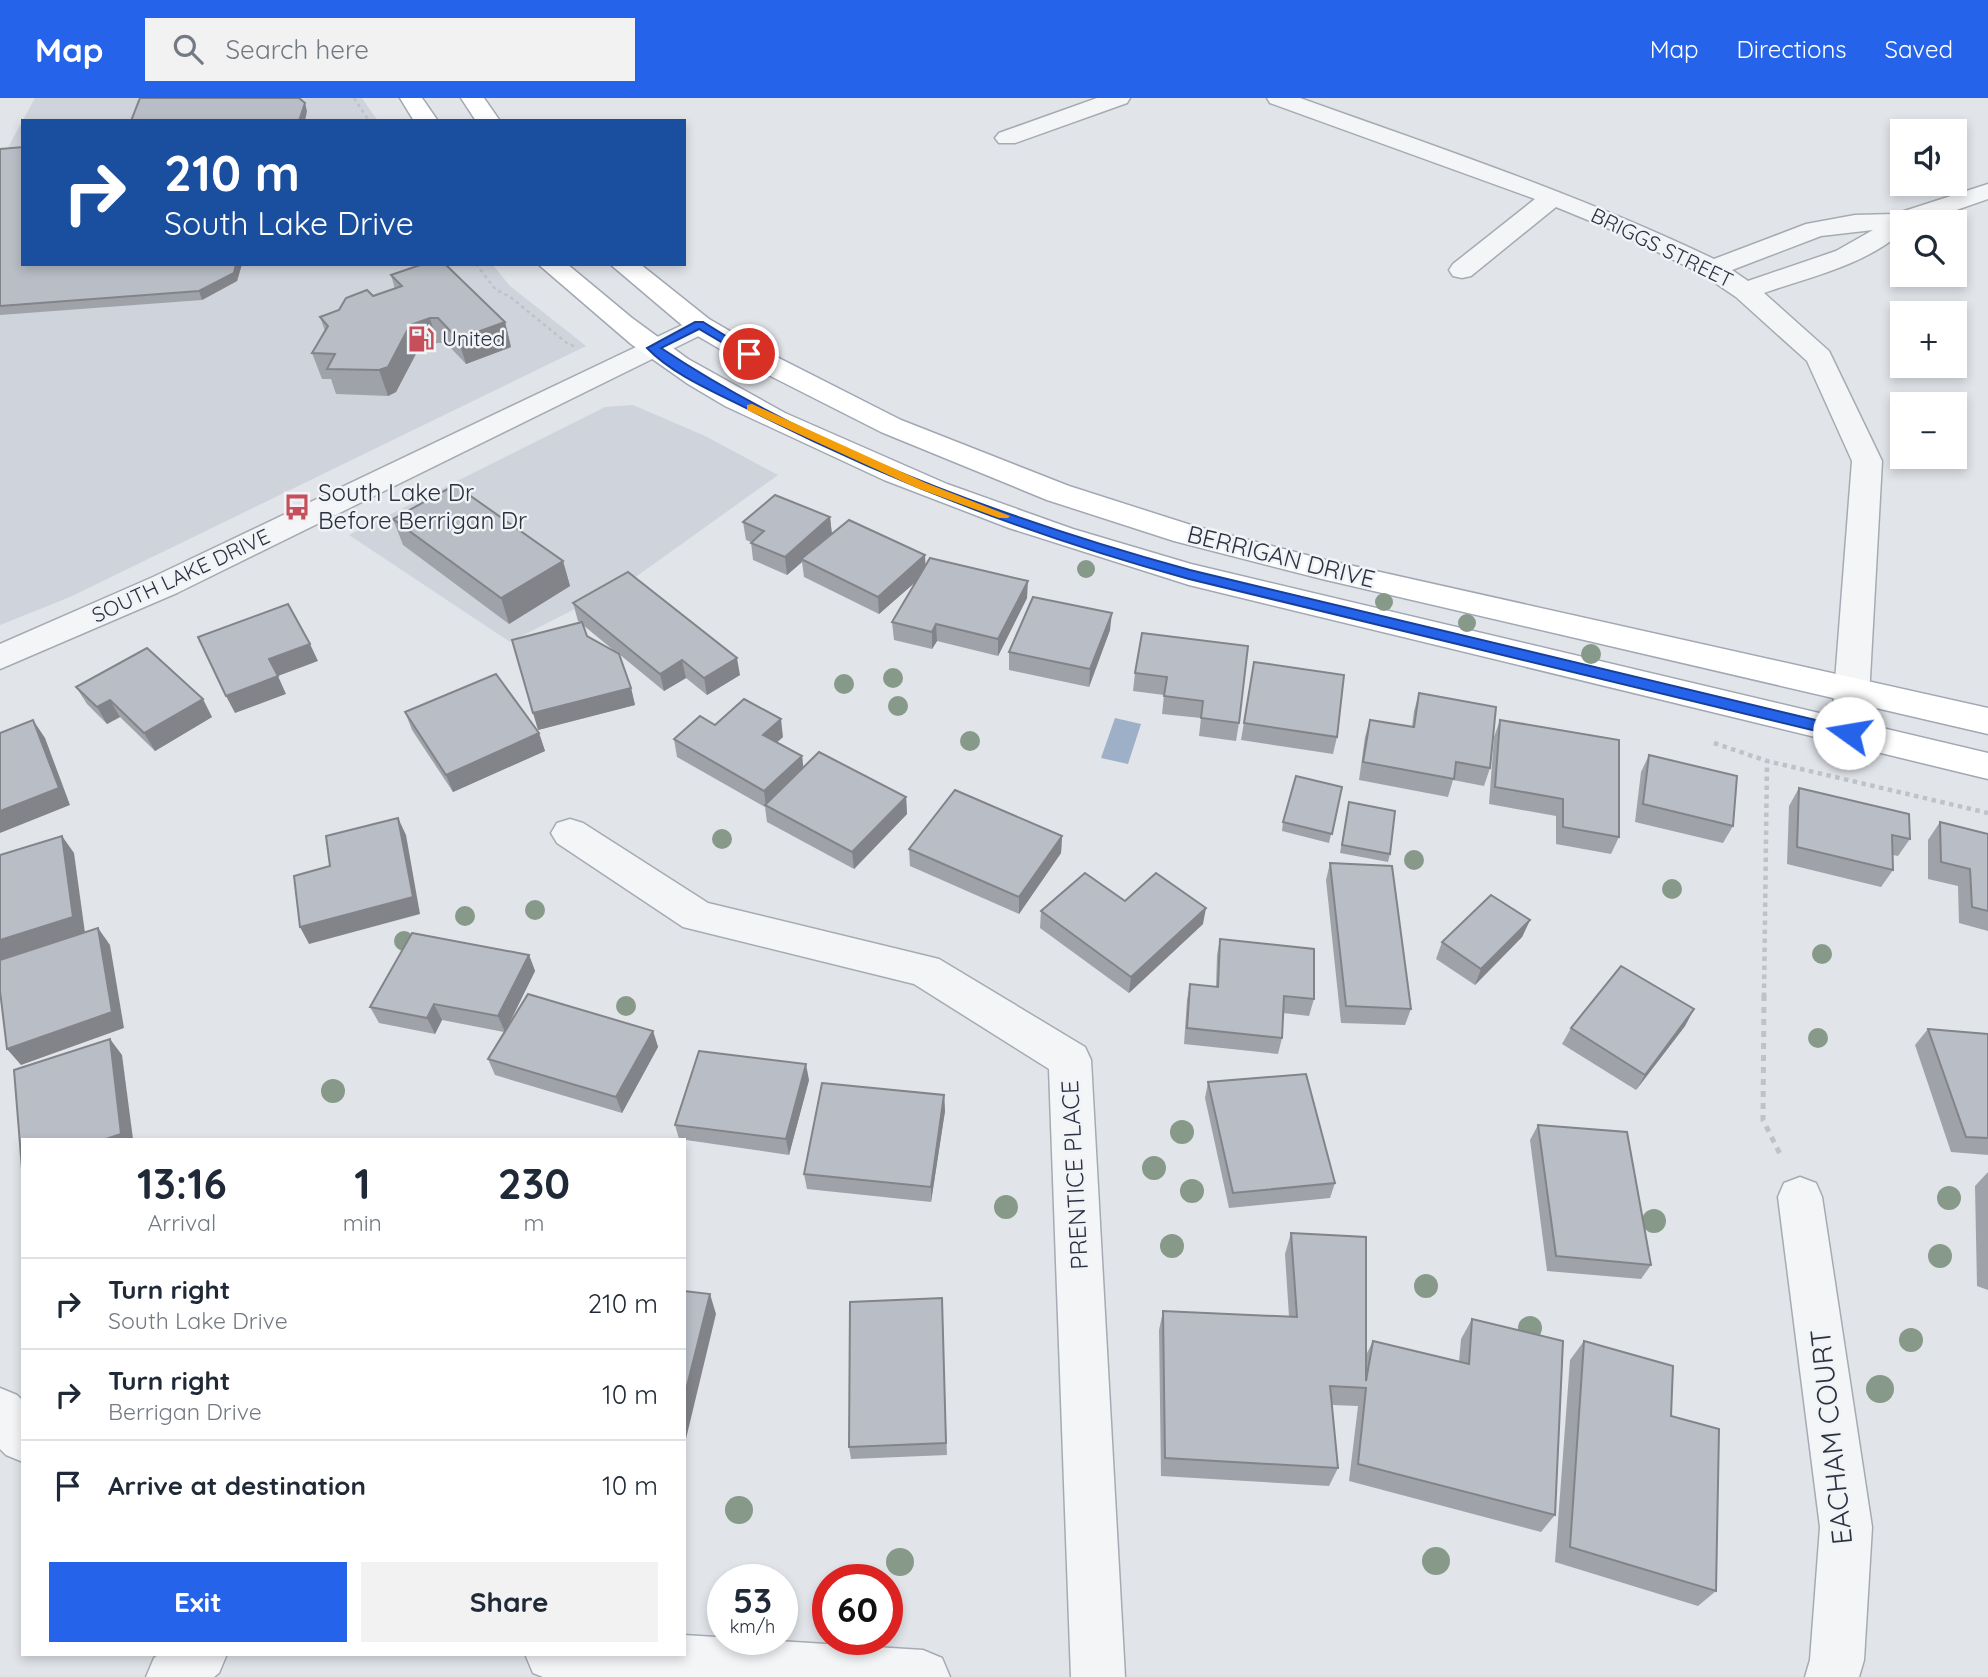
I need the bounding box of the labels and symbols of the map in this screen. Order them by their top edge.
street label: BRIGGS STREET [1587,201,1738,293]
fuel station icon: United [406,324,436,354]
pin [719,324,779,384]
place label: United [442,325,505,351]
place label: South Lake Dr Before Berrigan Dr [318,477,527,535]
bus stop icon: South Lake Dr Before Berrigan Dr [282,492,312,522]
street label: BERRIGAN DRIVE [1184,518,1378,594]
street label: SOUTH LAKE DRIVE [87,522,274,628]
position arrow [1812,696,1886,770]
street label: PRENTICE PLACE [1054,1080,1094,1271]
street label: EACHAM COURT [1802,1328,1859,1546]
speed limit sign: 60 [812,1564,903,1655]

